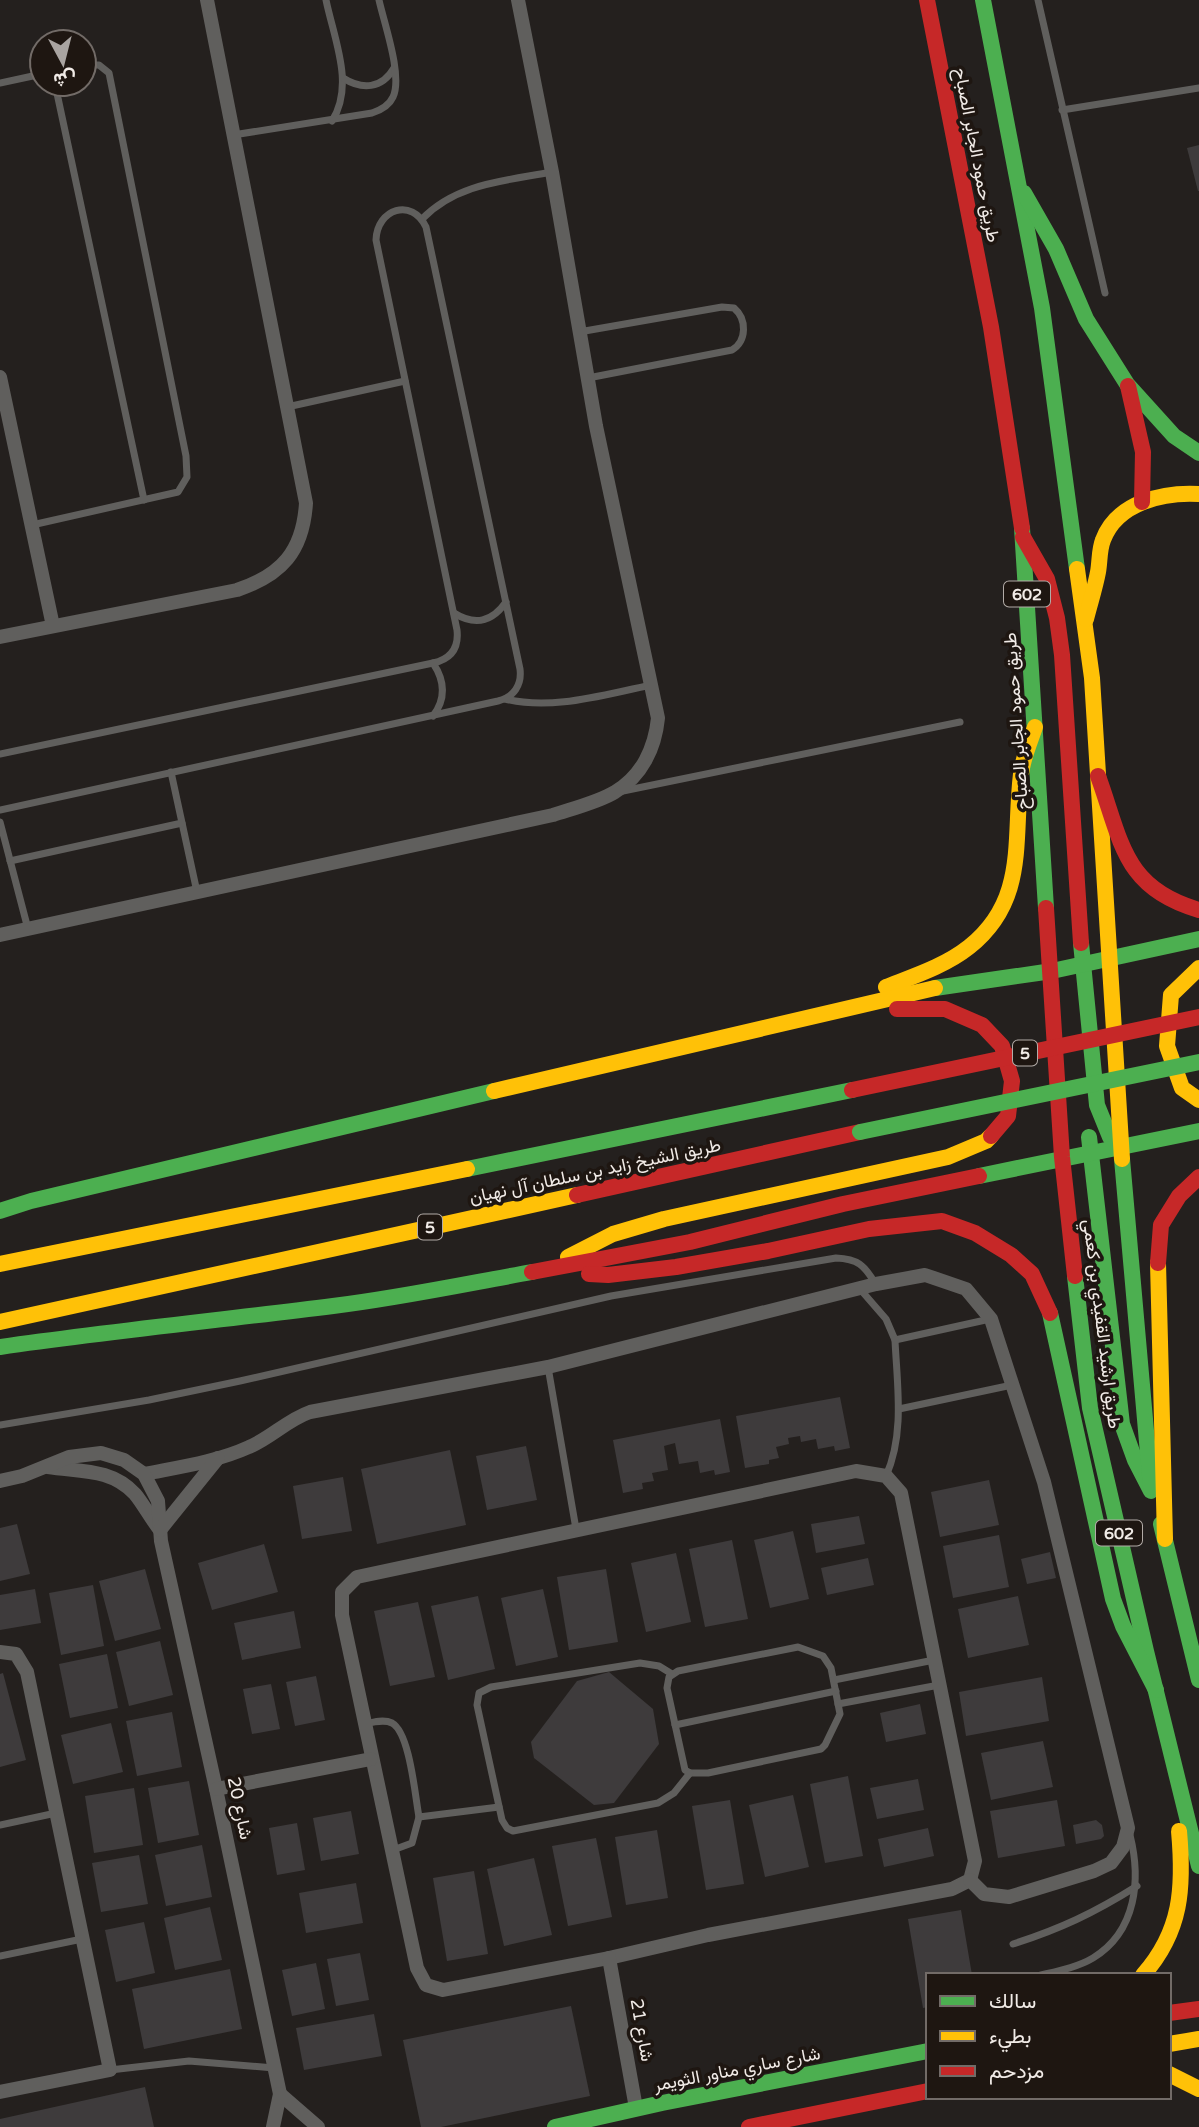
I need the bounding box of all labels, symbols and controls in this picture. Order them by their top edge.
north arrow [28,28,98,98]
street label: طريق حمود الجابر الصباح [948,66,1005,244]
text: ش [52,67,78,91]
road number: 602 [1004,582,1050,607]
street label: طريق حمود الجابر الصباح [999,632,1034,810]
road number: 5 [1013,1040,1037,1065]
street label: طريق الشيخ زايد بن سلطان آل نهيان [467,1134,723,1209]
road number: 5 [418,1214,442,1240]
street label: طريق ارشيد القفيدي بن كعمي [1074,1218,1126,1431]
road number: 602 [1096,1520,1142,1546]
street label: شارع 20 [222,1775,257,1842]
legend [926,1973,1171,2099]
text: سالك [989,1989,1036,2014]
street label: شارع 21 [625,1997,658,2063]
text: بطيء [989,2024,1032,2053]
street label: شارع ساري مناور الثويمر [651,2042,823,2100]
text: مزدحم [989,2059,1044,2085]

